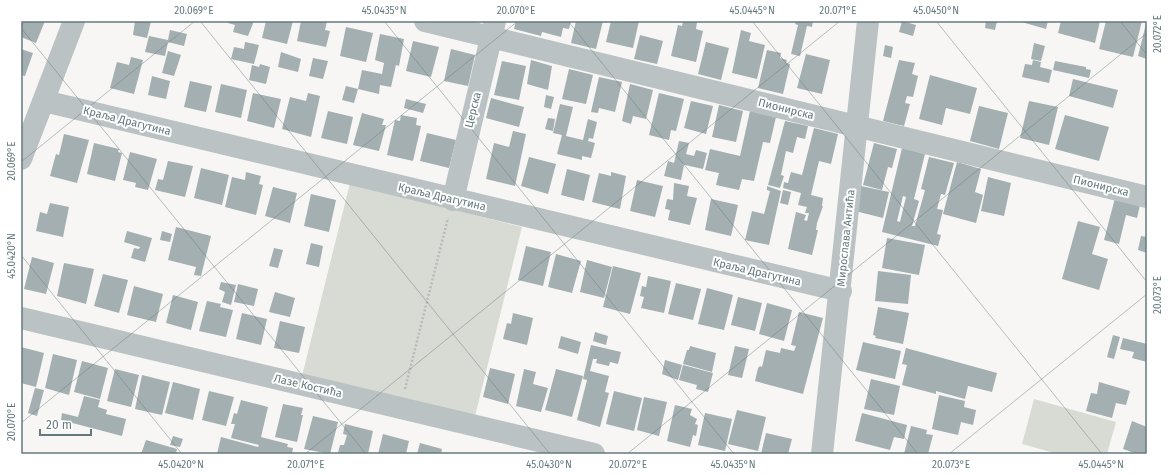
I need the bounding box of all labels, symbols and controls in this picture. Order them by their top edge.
text: 20.069°E [174,5,214,17]
text: 45.0435°N [361,5,407,17]
text: 20.070°E [497,5,535,17]
text: 45.0445°N [729,5,775,17]
text: 20.071°E [819,5,857,17]
text: 45.0450°N [913,5,959,17]
text: 20.072°E [1152,15,1164,53]
street label: Церска [462,91,484,129]
street label: Пионирска [757,96,815,122]
street label: Краља Драгутина [82,104,172,138]
text: 20.069°E [6,141,18,181]
street label: Пионирска [1072,173,1130,199]
street label: Краља Драгутина [397,181,487,213]
street label: Мирослава Антића [834,189,858,287]
text: 45.0420°N [6,233,18,279]
street label: Краља Драгутина [712,256,802,288]
text: 20.073°E [1152,276,1164,314]
street label: Лазе Костића [273,372,343,400]
text: 20.070°E [6,403,18,441]
scale bar [40,411,91,437]
text: 20 m [46,418,72,432]
text: 45.0420°N [158,459,204,471]
text: 20.071°E [287,459,325,471]
text: 45.0430°N [526,459,572,471]
text: 20.072°E [609,459,647,471]
text: 45.0435°N [710,459,756,471]
text: 20.073°E [932,459,970,471]
text: 45.0445°N [1078,459,1124,471]

